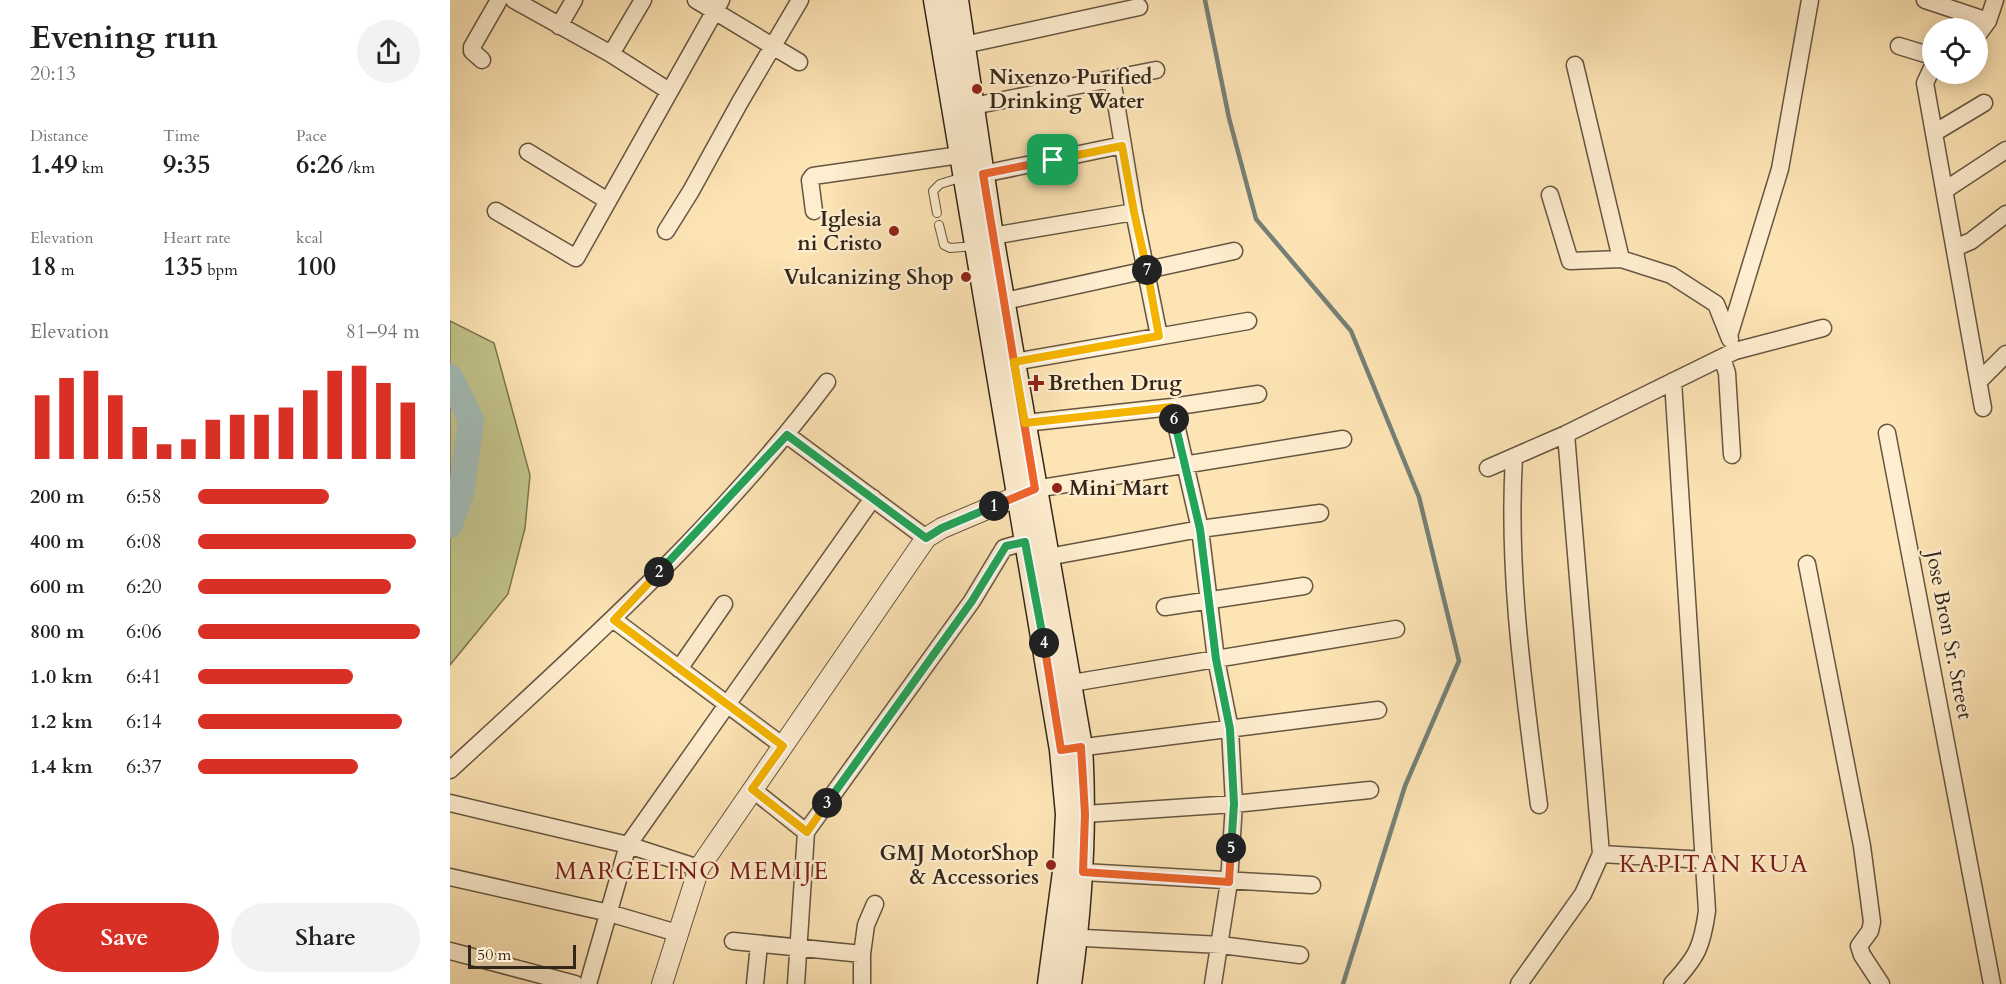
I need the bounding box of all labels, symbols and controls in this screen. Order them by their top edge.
text: Evening run [30,15,218,60]
map controls [1922,18,1988,84]
button: locate [1922,18,1988,84]
button: share [357,20,420,83]
text: 20:13 [30,60,76,87]
place label: Nixenzo Purified Drinking Water [989,63,1152,116]
marker: Nixenzo Purified Drinking Water [970,82,984,96]
text: Distance [30,125,88,147]
text: Time [163,125,200,147]
text: Pace [296,125,327,147]
pin [1027,134,1078,185]
icon: arrive [1036,143,1069,176]
text: 1.49 [30,147,78,182]
text: 9:35 [163,147,211,182]
text: 6:26 [296,147,344,182]
text: km [78,157,104,179]
text: /km [344,157,375,179]
place label: Iglesia ni Cristo [797,205,883,258]
marker: Iglesia ni Cristo [887,224,901,238]
text: Elevation [30,227,94,249]
text: Heart rate [163,227,231,249]
text: kcal [296,227,323,249]
text: 18 [30,249,57,284]
text: 135 [163,249,203,284]
text: 100 [296,249,336,284]
pin: 7 [1132,255,1162,285]
text: m [57,259,74,281]
text: bpm [203,259,238,281]
text: 7 [1143,259,1151,281]
place label: Vulcanizing Shop [783,263,954,292]
marker: Vulcanizing Shop [959,270,973,284]
text: Elevation [30,318,109,345]
text: 81–94 m [346,318,420,345]
place label: Brethen Drug [1048,369,1182,398]
marker: Brethen Drug [1029,376,1043,390]
pin: 6 [1159,404,1189,434]
text: 6 [1170,408,1178,430]
place label: Mini Mart [1069,474,1169,503]
marker: Mini Mart [1050,481,1064,495]
text: 200 m [30,483,85,510]
text: 6:58 [126,483,162,510]
pin: 1 [979,491,1009,521]
text: 1 [990,495,998,517]
text: 400 m [30,528,85,555]
text: 6:08 [126,528,162,555]
street label: Jose Bron Sr. Street [1918,545,1980,722]
pin: 2 [644,557,674,587]
text: 2 [655,561,663,583]
text: 600 m [30,573,85,600]
text: 6:20 [126,573,162,600]
text: 800 m [30,618,85,645]
text: 6:06 [126,618,162,645]
pin: 4 [1029,628,1059,658]
text: 4 [1040,632,1048,654]
text: 1.0 km [30,663,93,690]
text: 6:41 [126,663,162,690]
text: 1.2 km [30,708,93,735]
text: 6:14 [126,708,162,735]
text: 1.4 km [30,753,93,780]
text: 6:37 [126,753,162,780]
pin: 3 [812,788,842,818]
text: 3 [823,792,831,814]
pin: 5 [1216,833,1246,863]
text: 5 [1227,837,1235,859]
place label: GMJ MotorShop & Accessories [879,839,1039,892]
district label: KAPITAN KUA [1619,848,1809,881]
district label: MARCELINO MEMIJE [555,855,830,888]
marker: GMJ MotorShop & Accessories [1044,858,1058,872]
button: Save [30,903,219,972]
button: Share [231,903,420,972]
scale bar [468,942,576,970]
text: 50 m [477,944,511,966]

